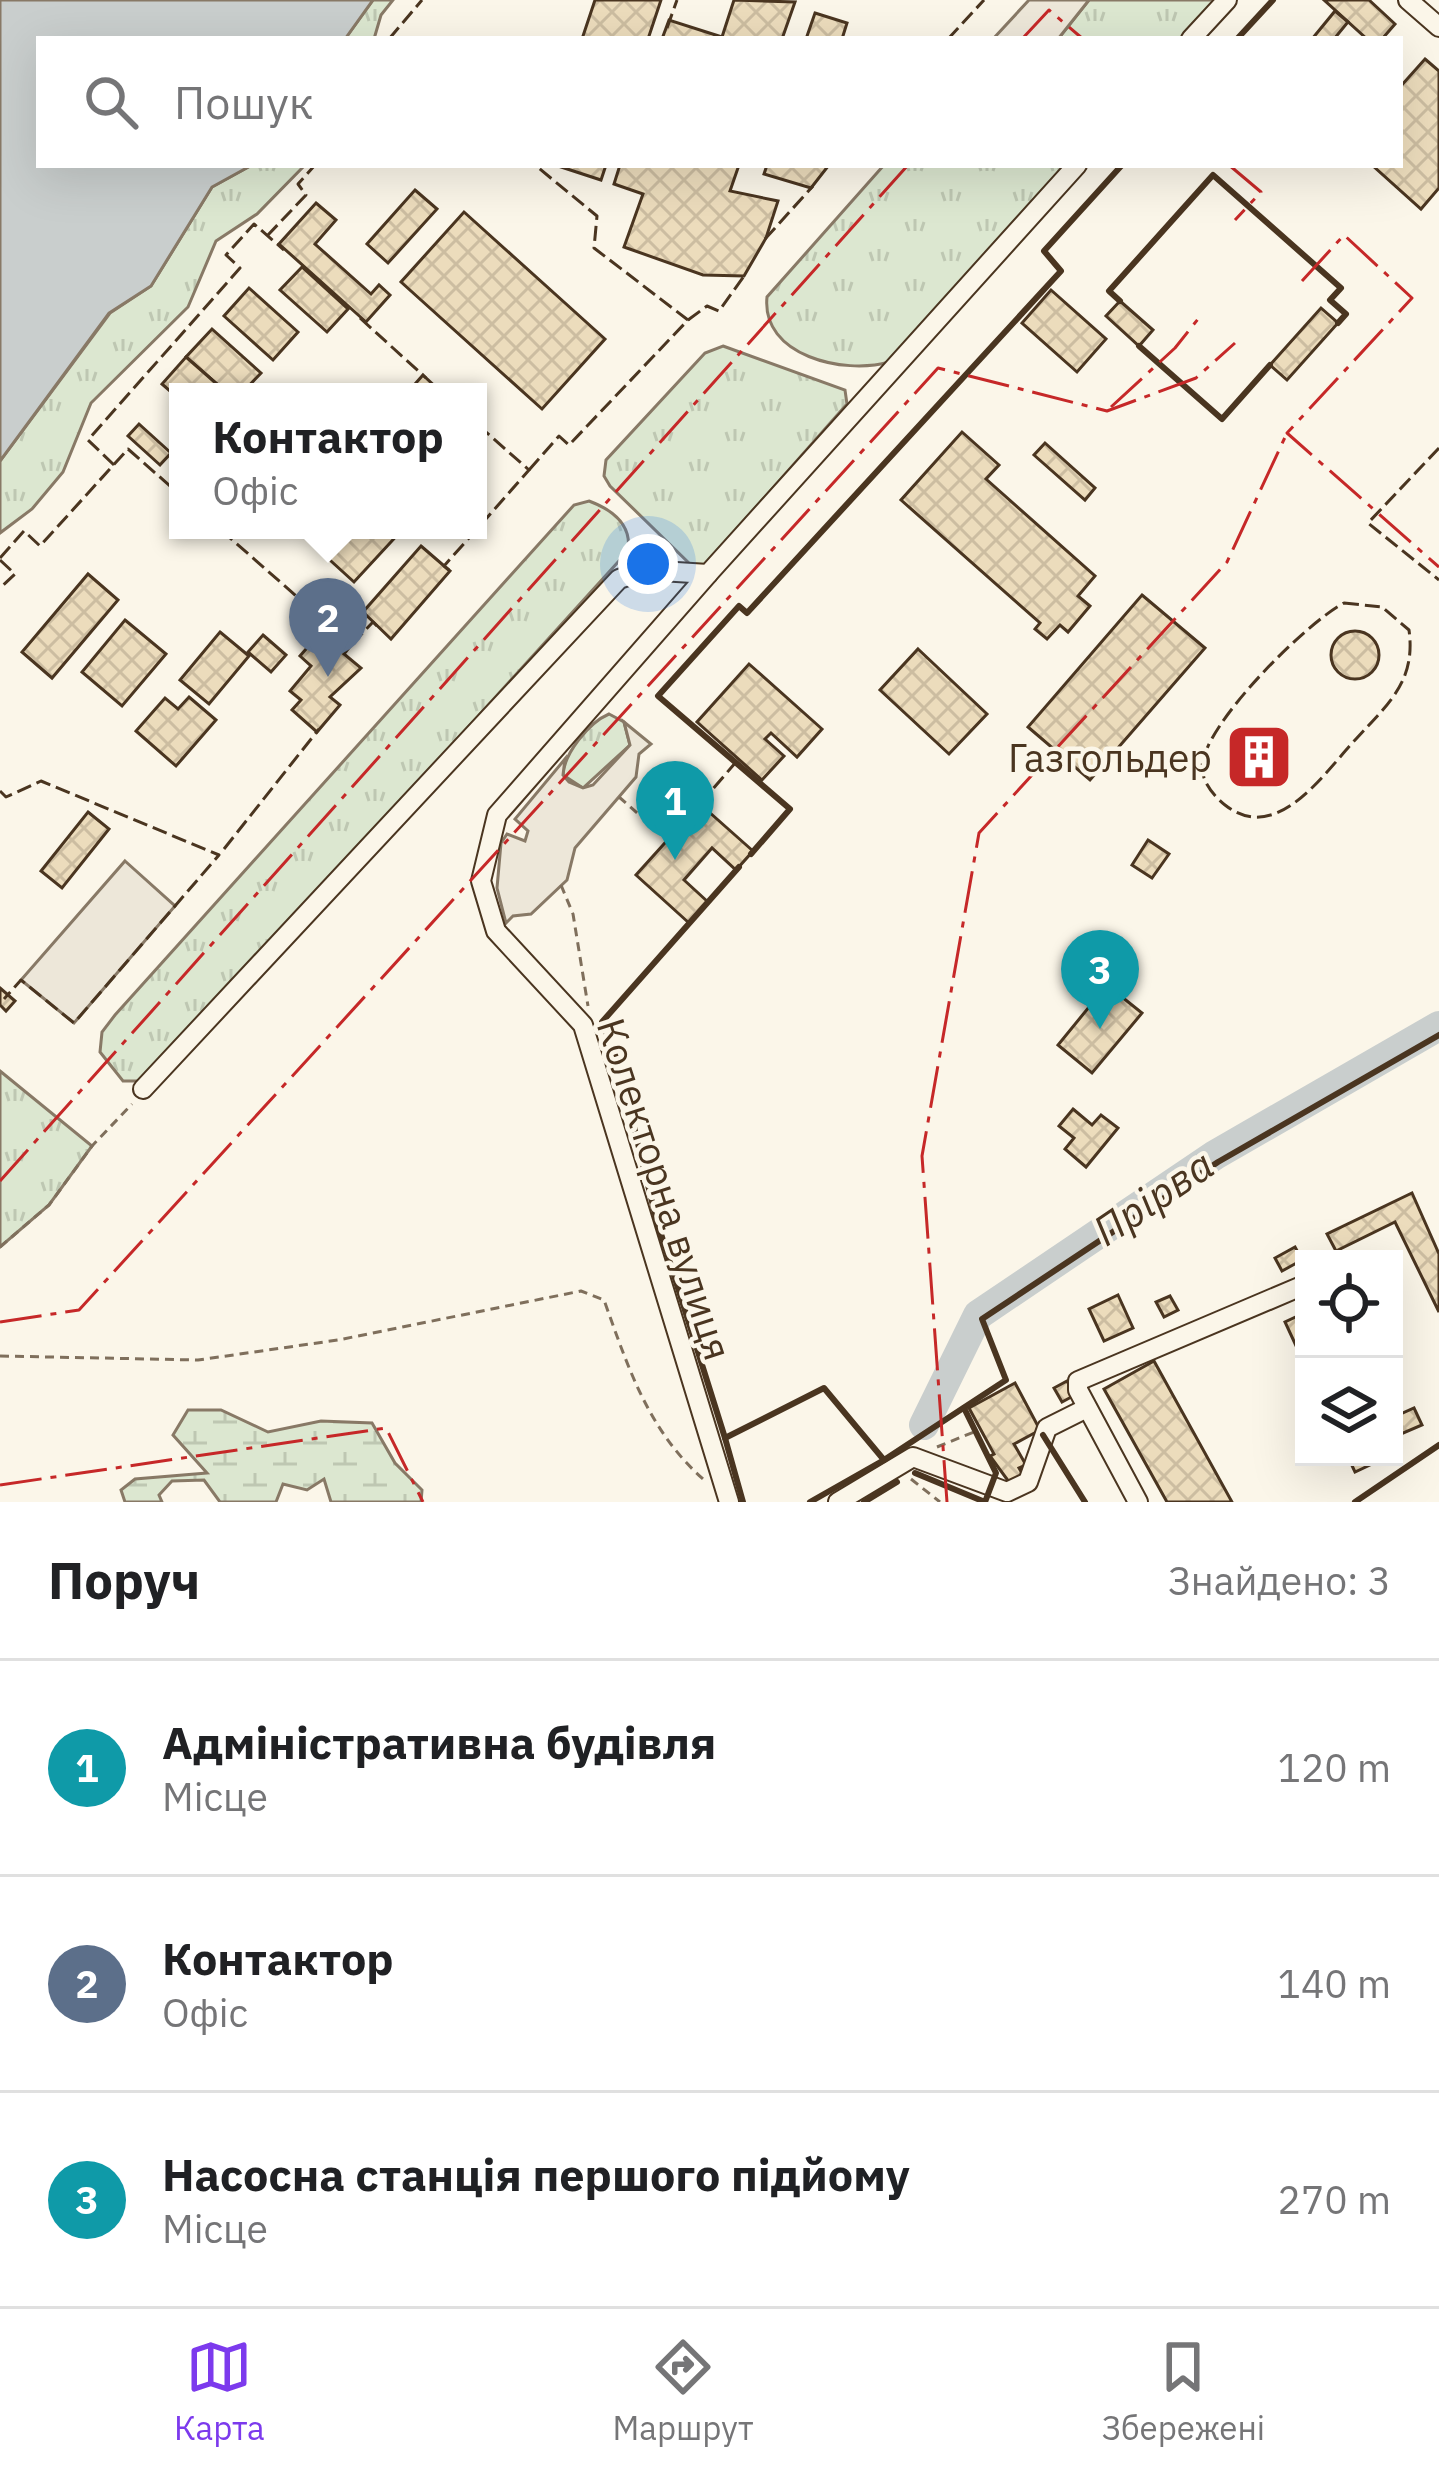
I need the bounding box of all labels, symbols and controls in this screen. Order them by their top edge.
search box [36,36,1403,168]
icon: search [78,69,144,135]
text: Пошук [174,73,314,131]
popup [169,383,487,539]
text: Контактор [212,407,444,465]
text: Офіс [212,465,298,516]
your location [618,534,678,594]
pin: 2 [289,578,367,677]
building icon: Газгольдер [1224,722,1294,792]
place label: Газгольдер [1008,732,1212,783]
pin: 1 [636,761,714,860]
pin: 3 [1061,930,1139,1029]
street label: Колекторна вулиця [586,1012,744,1366]
water label: Прірва [1082,1137,1224,1257]
map controls [1295,1250,1403,1466]
button: locate [1295,1250,1403,1358]
button: layers [1295,1358,1403,1466]
text: Поруч [48,1547,200,1613]
text: Знайдено: 3 [1168,1555,1391,1606]
text: Адміністративна будівля [162,1713,716,1771]
text: 1 [75,1742,99,1793]
text: 120 m [1278,1742,1391,1793]
text: Місце [162,1771,268,1822]
text: Контактор [162,1929,394,1987]
text: 2 [75,1958,99,2009]
text: 140 m [1278,1958,1391,2009]
text: Офіс [162,1987,248,2038]
text: Насосна станція першого підйому [162,2145,910,2203]
text: 3 [75,2174,99,2225]
text: 270 m [1278,2174,1391,2225]
text: Місце [162,2203,268,2254]
tab: Карта [174,2334,265,2449]
tab: Маршрут [612,2334,754,2449]
tab: Збережені [1101,2334,1265,2449]

